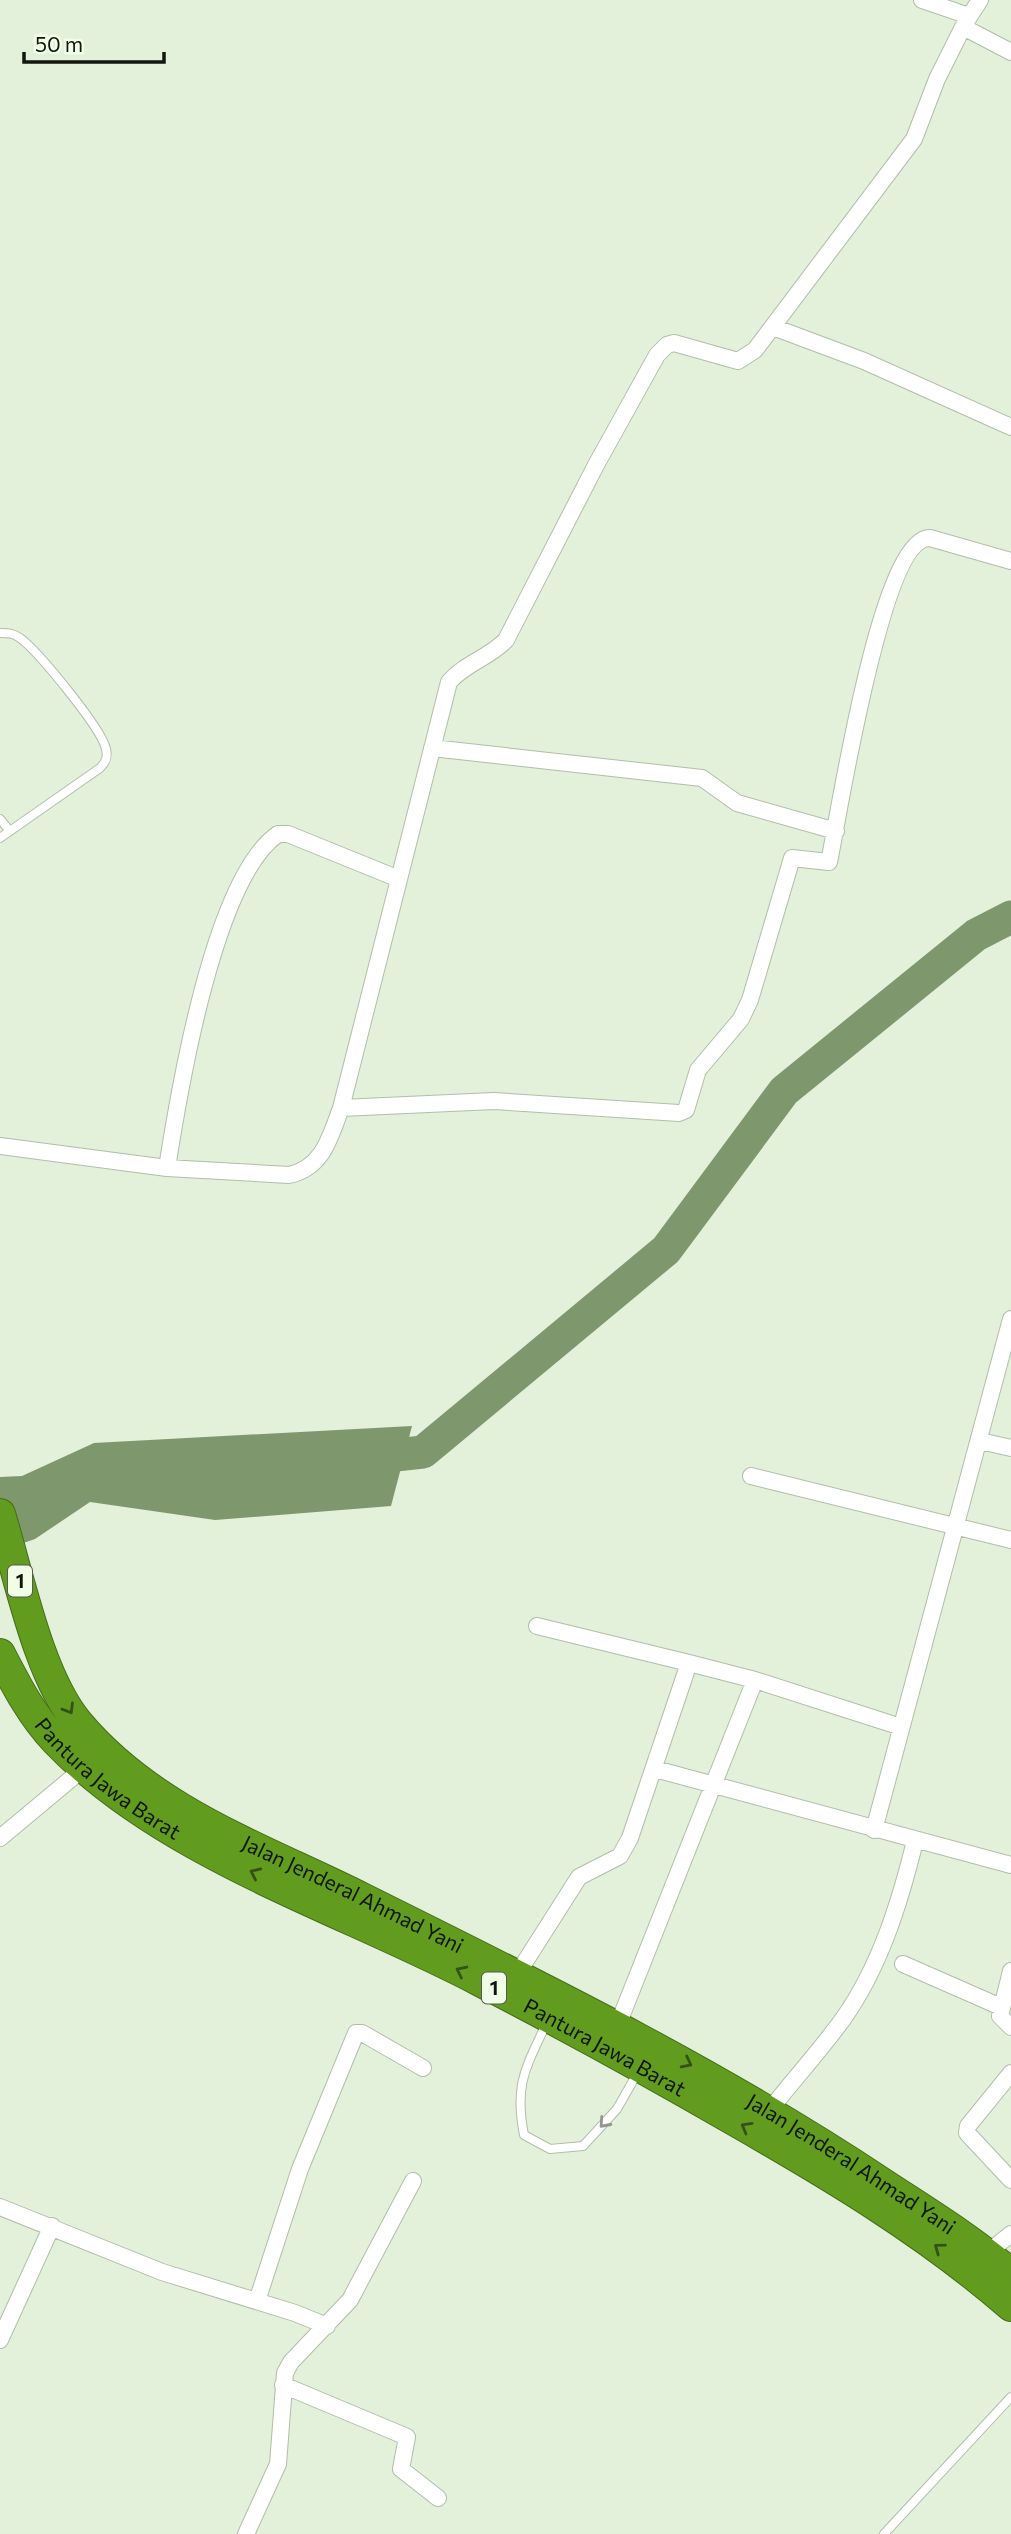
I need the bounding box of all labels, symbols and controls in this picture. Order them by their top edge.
scale bar [24,21,164,65]
text: 50 m [35,31,83,56]
road number: 1 [8,1566,32,1596]
one-way arrow [61,1701,74,1714]
street label: Pantura Jawa Barat [30,1712,186,1844]
street label: Jalan Jenderal Ahmad Yani [239,1829,468,1957]
one-way arrow [250,1868,262,1882]
one-way arrow [456,1965,468,1979]
road number: 1 [482,1972,506,2004]
street label: Pantura Jawa Barat [520,1992,690,2101]
one-way arrow [680,2054,692,2068]
street label: Jalan Jenderal Ahmad Yani [743,2088,961,2239]
one-way arrow [599,2115,612,2128]
one-way arrow [741,2122,754,2135]
one-way arrow [934,2244,947,2256]

